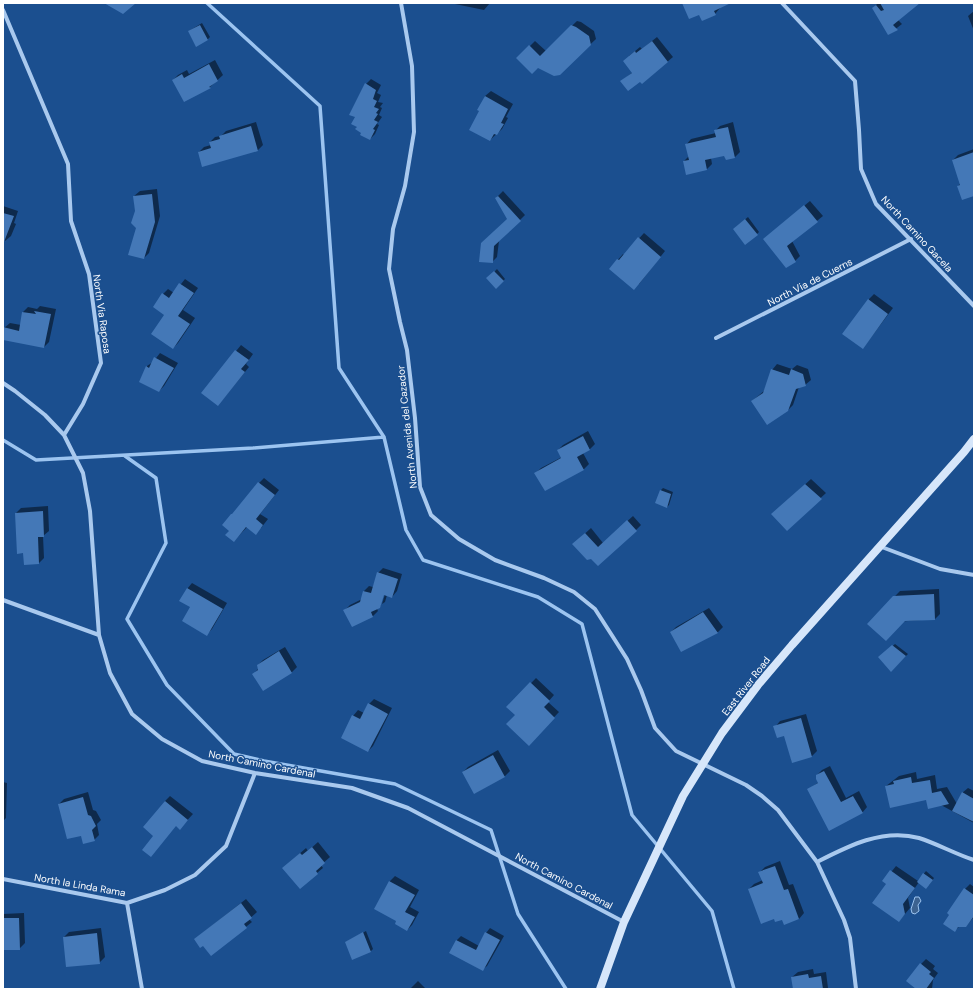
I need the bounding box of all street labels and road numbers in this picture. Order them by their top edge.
street label: North Camino Gacela [878,193,956,275]
street label: North Via de Cuerns [765,255,855,309]
street label: North Via Raposa [90,274,114,354]
street label: North Avenida del Cazador [394,365,420,489]
street label: East River Road [719,654,773,718]
street label: North Camino Cardenal [207,747,317,781]
street label: North Camino Cardenal [513,850,615,912]
street label: North la Linda Rama [33,871,127,899]

